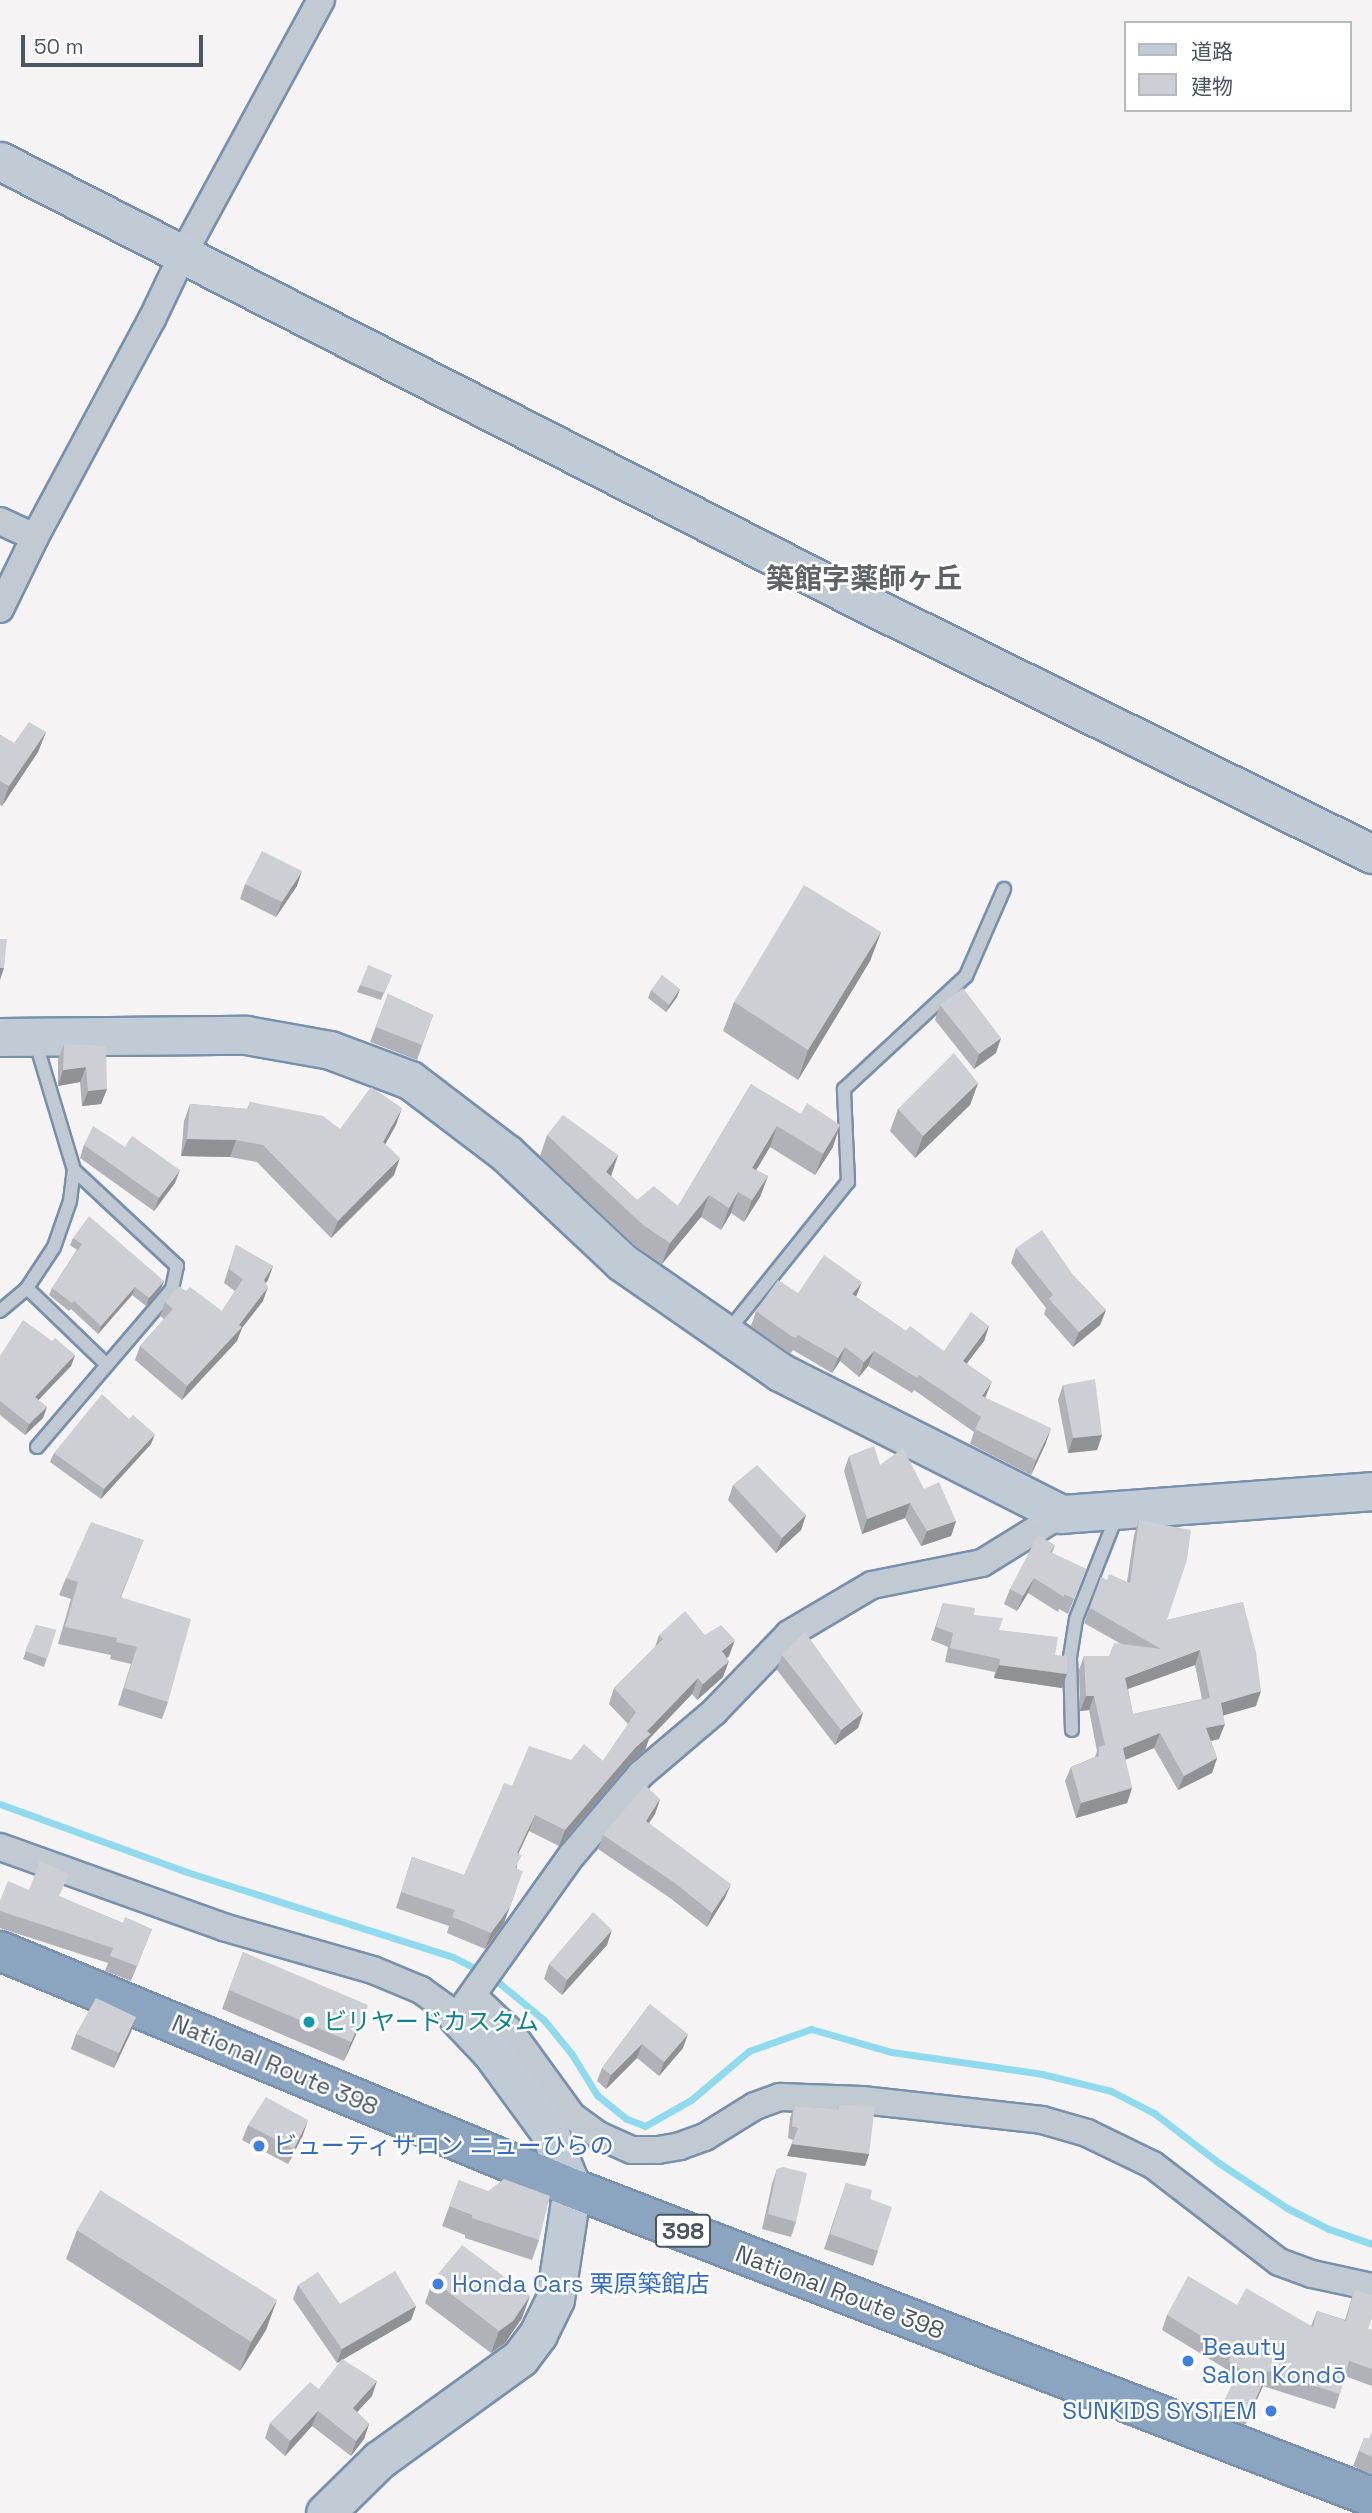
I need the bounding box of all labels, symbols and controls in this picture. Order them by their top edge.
scale bar [24,21,206,65]
legend [1124,21,1351,112]
text: 50 m [34,33,84,60]
text: 道路 [1191,38,1233,65]
text: 建物 [1191,73,1233,100]
district label: 築館字薬師ヶ丘 [766,561,962,595]
place label: ビリヤードカスタム [323,2008,539,2036]
street label: National Route 398 [168,2009,382,2121]
marker: ビリヤードカスタム [301,2014,317,2030]
place label: ビューティサロン ニューひらの [273,2132,615,2160]
marker: ビューティサロン ニューひらの [251,2138,267,2154]
road number: 398 [655,2212,711,2250]
street label: National Route 398 [732,2239,948,2345]
place label: Honda Cars 栗原築館店 [452,2270,710,2298]
marker: Honda Cars 栗原築館店 [430,2276,446,2292]
place label: Beauty Salon Kondō [1202,2333,1346,2389]
marker: Beauty Salon Kondō [1180,2353,1196,2369]
place label: SUNKIDS SYSTEM [1062,2397,1257,2425]
marker: SUNKIDS SYSTEM [1263,2403,1279,2419]

